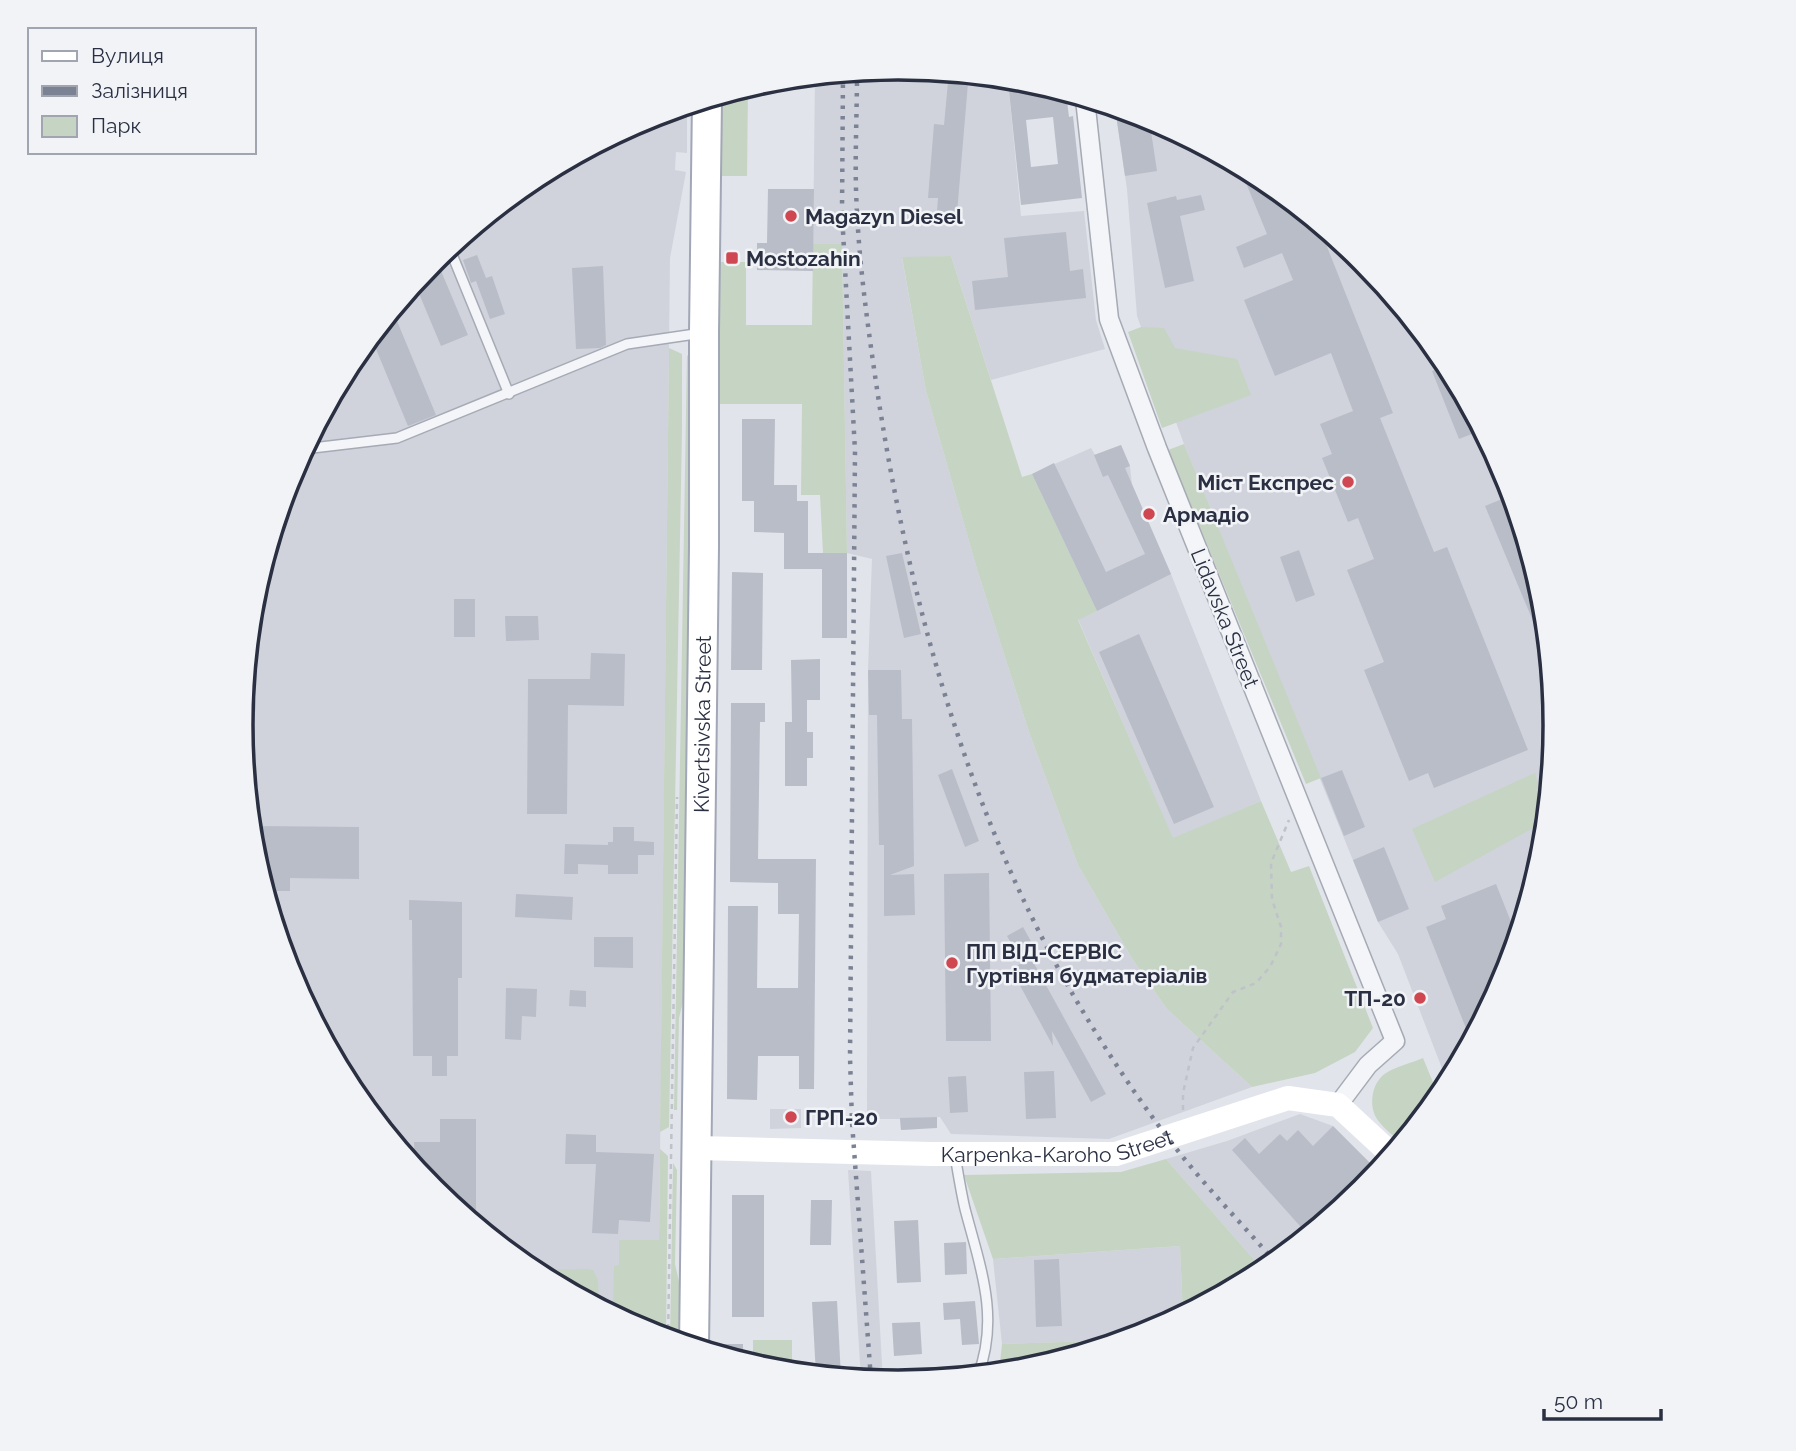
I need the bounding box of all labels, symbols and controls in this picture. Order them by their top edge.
legend [28,28,256,154]
text: Вулиця [91,43,164,68]
text: Залізниця [91,78,188,103]
text: Парк [91,113,141,138]
place label: Magazyn Diesel [805,204,963,229]
marker: Magazyn Diesel [783,208,799,224]
place label: Mostozahin [746,246,861,271]
marker: Mostozahin [724,250,740,266]
place label: Міст Експрес [1197,470,1334,495]
marker: Міст Експрес [1340,474,1356,490]
place label: Армадіо [1163,502,1249,527]
marker: Армадіо [1141,506,1157,522]
street label: Lidavska Street [1186,545,1264,691]
street label: Kivertsivska Street [688,635,715,813]
place label: ПП ВІД-СЕРВІС Гуртівня будматеріалів [966,939,1208,988]
marker: ПП ВІД-СЕРВІС Гуртівня будматеріалів [944,955,960,971]
place label: ТП-20 [1344,986,1406,1011]
marker: ТП-20 [1412,990,1428,1006]
place label: ГРП-20 [805,1105,878,1130]
marker: ГРП-20 [783,1109,799,1125]
street label: Karpenka-Karoho Street [941,1124,1176,1167]
scale bar [1544,1378,1661,1422]
text: 50 m [1554,1389,1603,1414]

